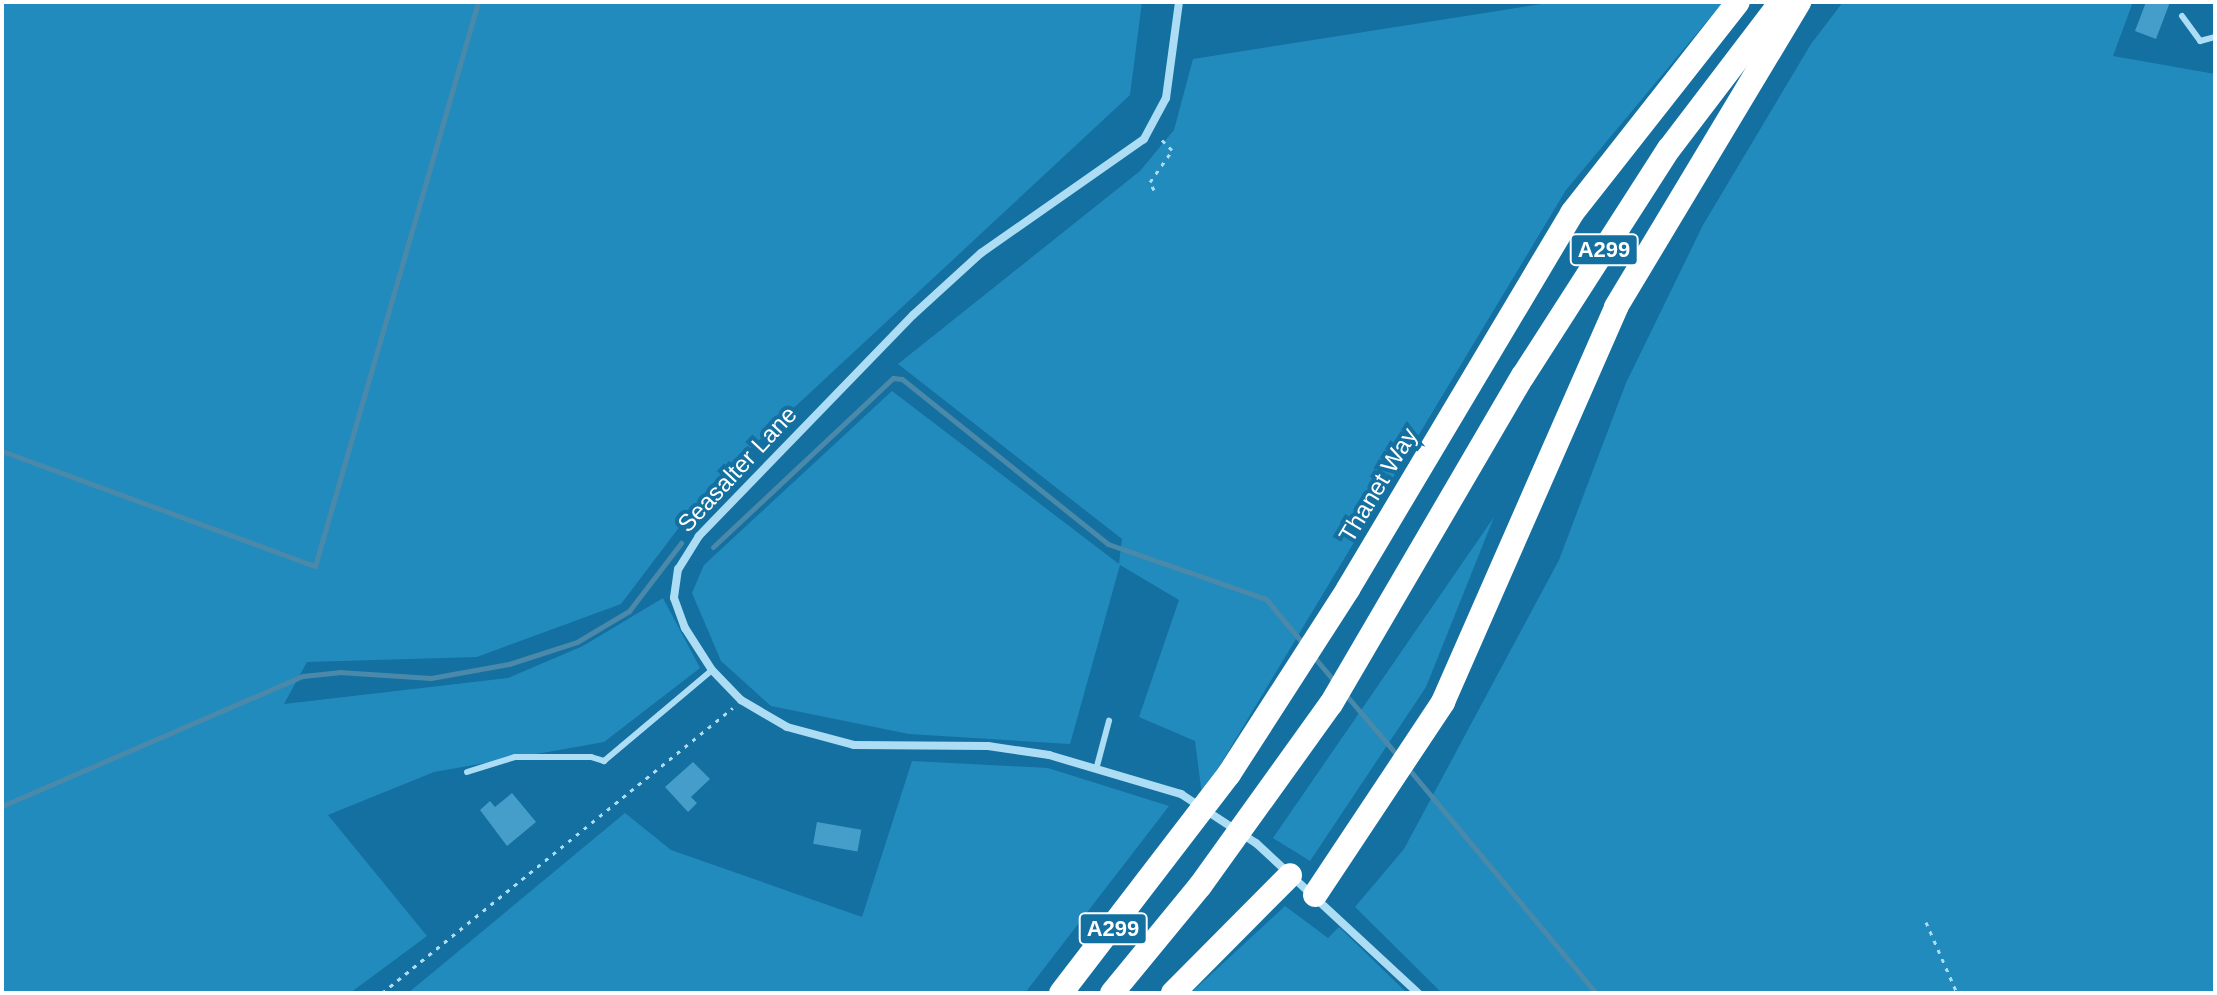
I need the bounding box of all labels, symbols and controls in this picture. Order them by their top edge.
road number: A299 [1568,232,1640,268]
street label: Seasalter Lane [671,400,803,538]
street label: Thanet Way [1333,423,1423,547]
road number: A299 [1077,911,1149,947]

